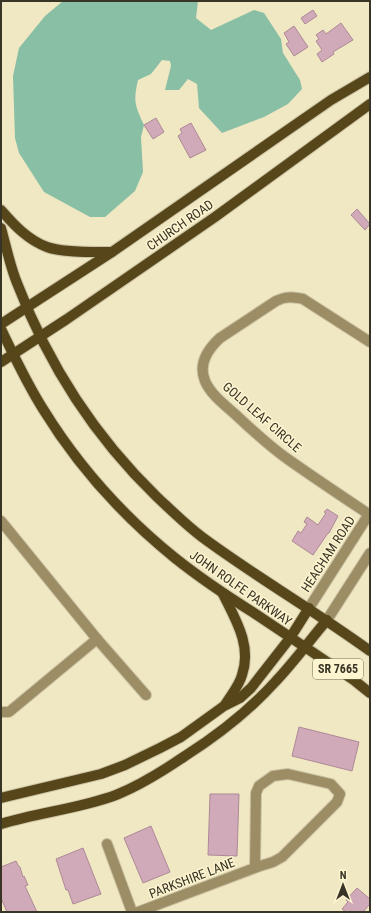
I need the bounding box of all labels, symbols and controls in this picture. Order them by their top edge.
street label: CHURCH ROAD [144,197,216,253]
street label: GOLD LEAF CIRCLE [220,379,304,455]
street label: HEACHAM ROAD [298,513,358,595]
street label: JOHN ROLFE PARKWAY [187,547,295,629]
road number: SR 7665 [313,659,363,679]
street label: PARKSHIRE LANE [147,855,237,901]
north arrow [323,865,363,905]
text: N [340,869,347,882]

